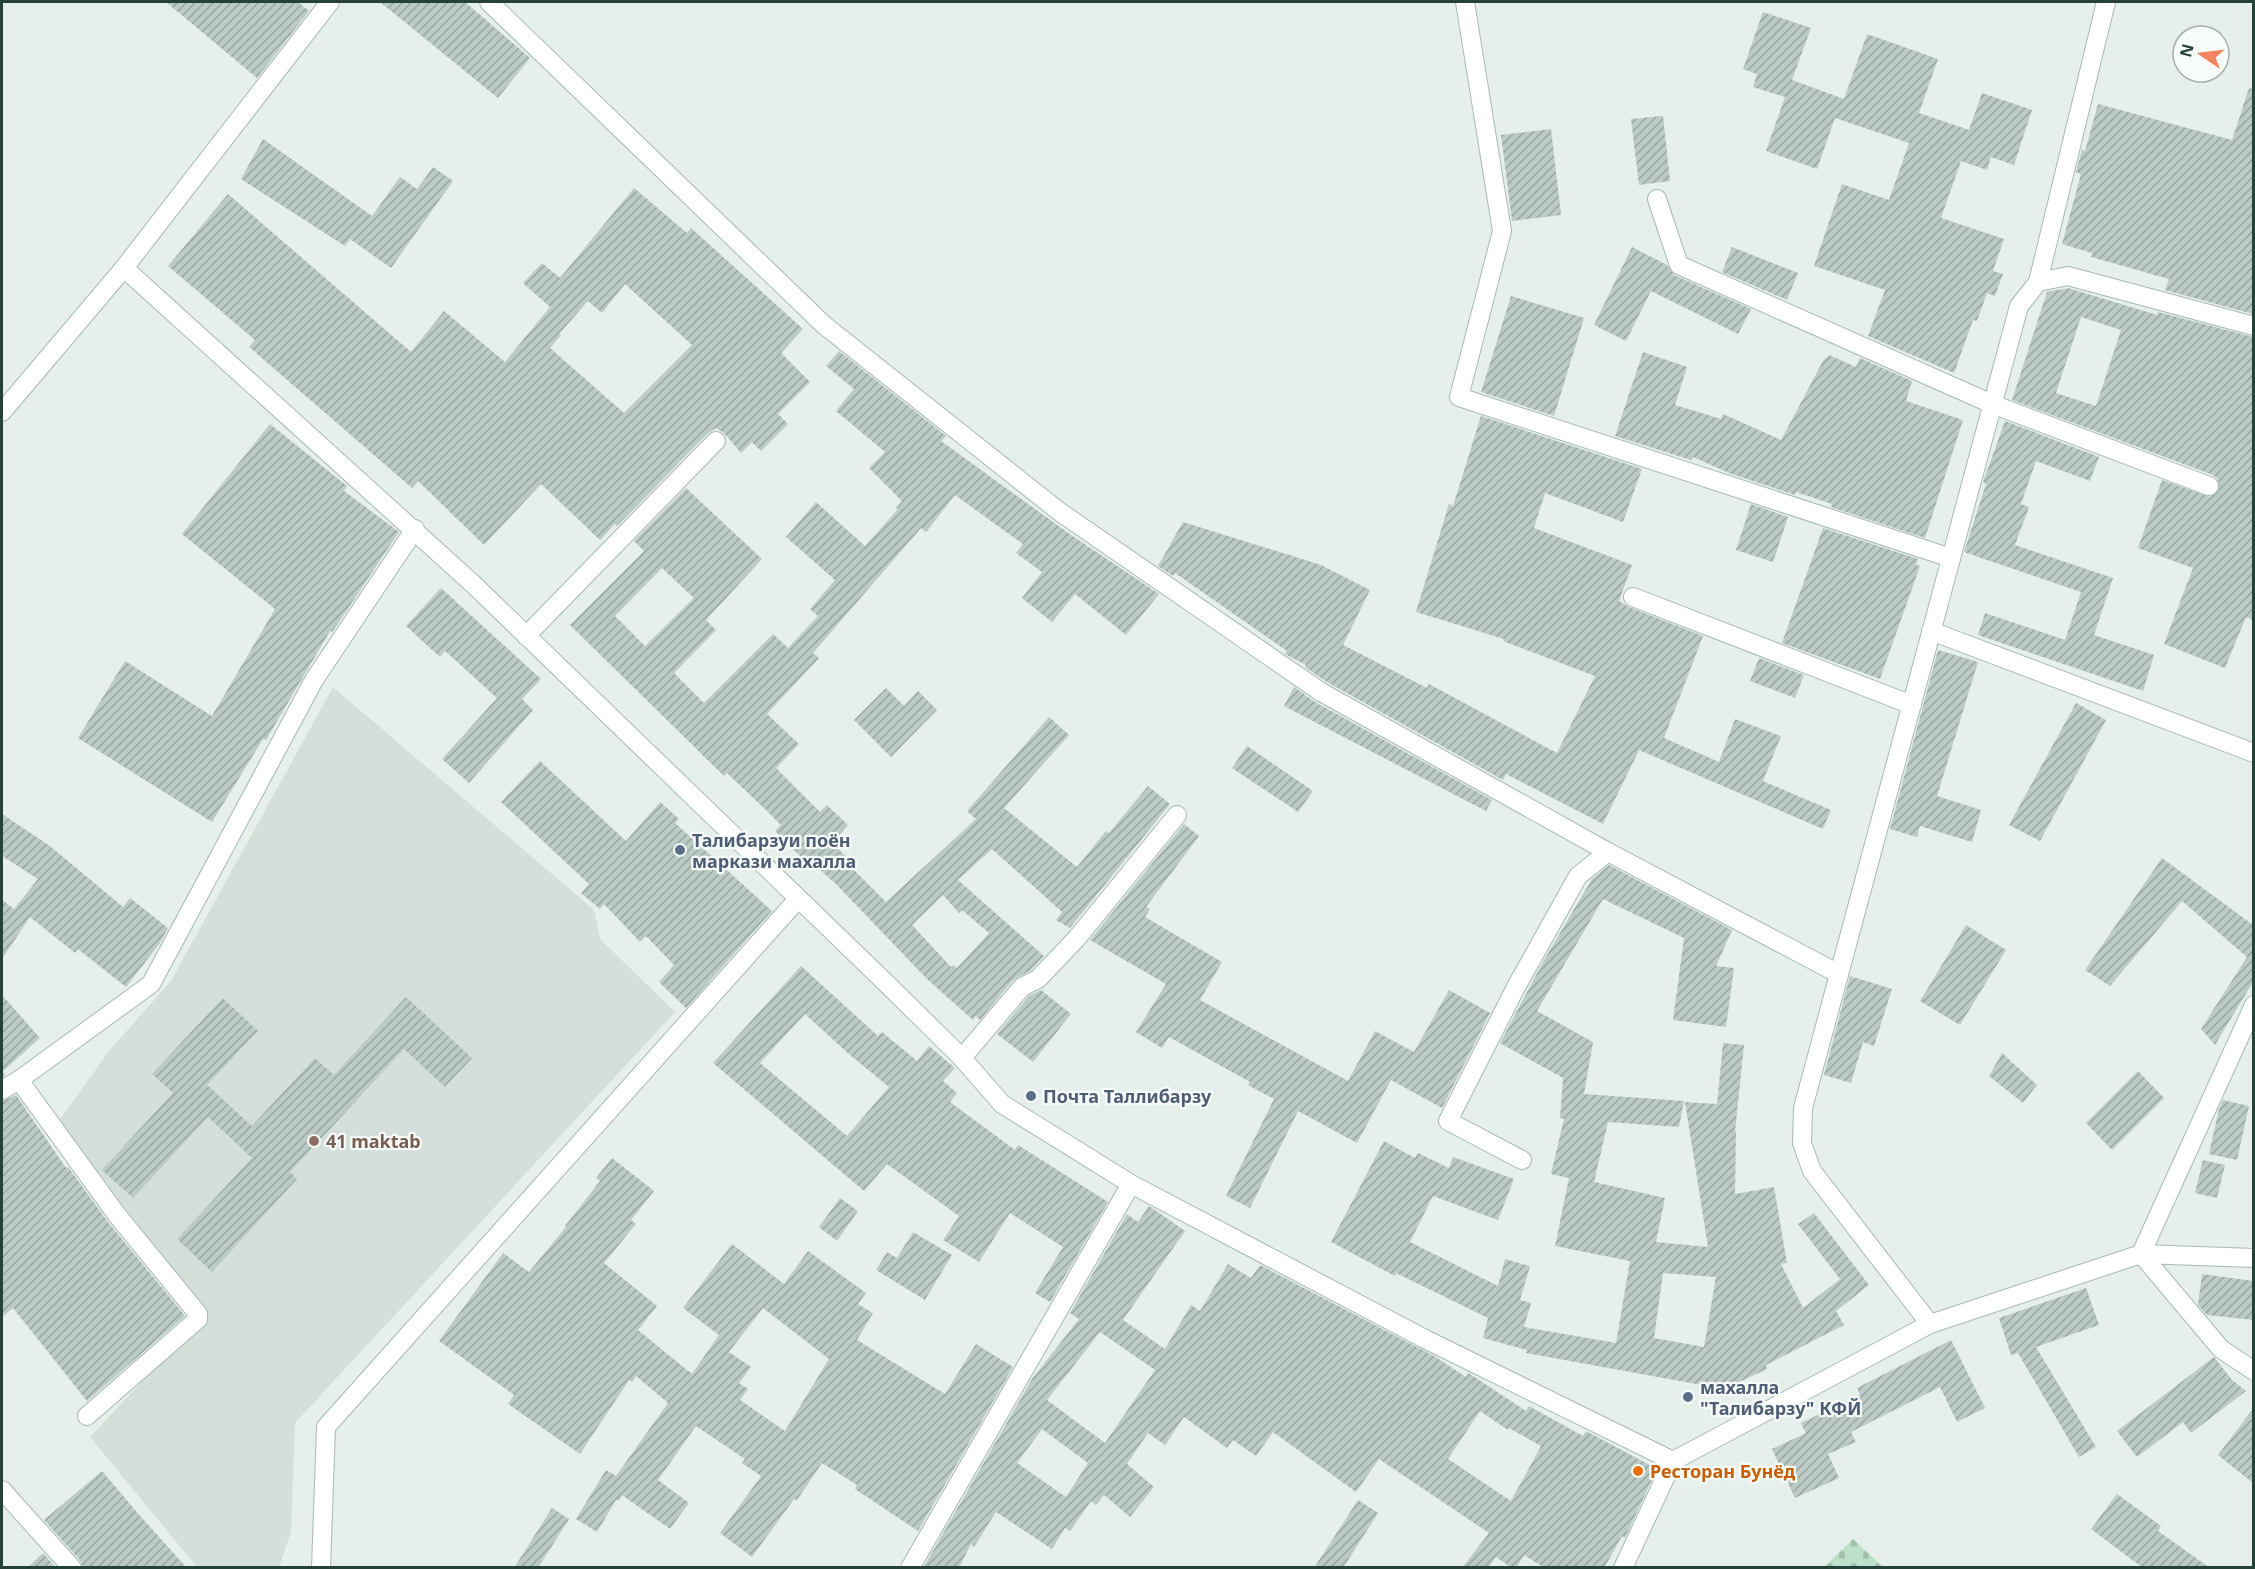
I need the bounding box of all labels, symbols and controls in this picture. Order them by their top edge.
north arrow [2171,24,2231,84]
text: N [2174,41,2199,59]
place label: Талибарзуи поён маркази махалла [692,828,856,873]
marker: Талибарзуи поён маркази махалла [673,843,687,857]
place label: Почта Таллибарзу [1043,1084,1212,1108]
marker: Почта Таллибарзу [1024,1089,1038,1103]
place label: 41 maktab [326,1129,421,1153]
marker: 41 maktab [307,1134,321,1148]
place label: махалла "Талибарзу" КФЙ [1700,1375,1861,1420]
marker: махалла "Талибарзу" КФЙ [1681,1390,1695,1404]
place label: Ресторан Бунёд [1650,1459,1796,1483]
marker: Ресторан Бунёд [1631,1464,1645,1478]

